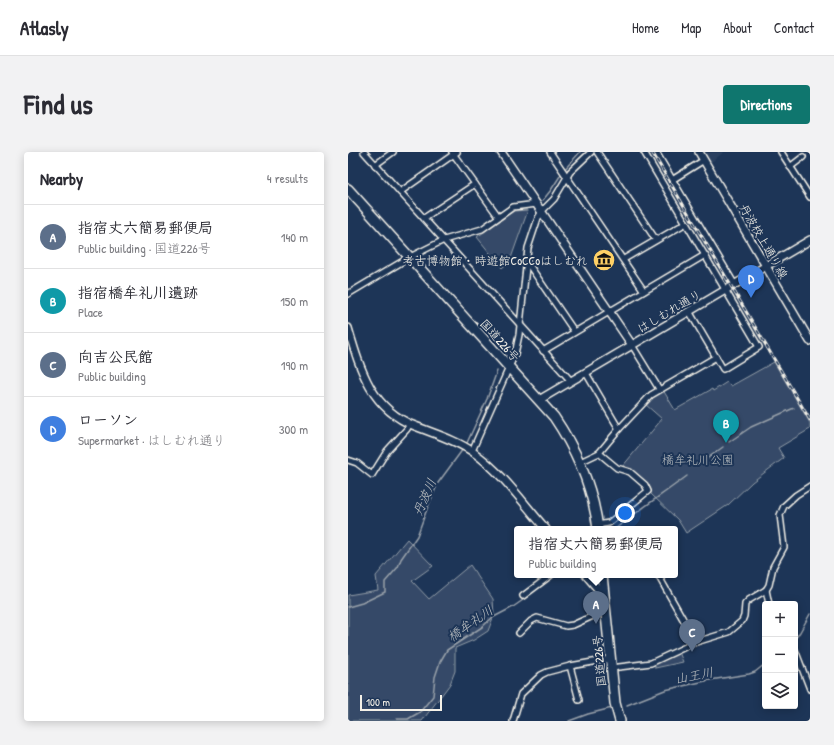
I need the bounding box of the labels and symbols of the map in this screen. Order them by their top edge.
street label: 丹波校上通り線 [736,200,792,282]
museum icon: 考古博物館・時遊館CoCCoはしむれ [591,247,617,273]
place label: 考古博物館・時遊館CoCCoはしむれ [403,252,588,269]
pin: D [738,265,764,298]
street label: はしむれ通り [634,285,704,337]
street label: 国道226号 [476,315,524,365]
pin: B [713,410,739,443]
park label: 橋牟礼川公園 [662,451,734,468]
water label: 丹波川 [408,476,440,518]
your location [615,503,635,523]
pin: A [583,591,609,624]
water label: 橋牟礼川 [444,601,496,645]
pin: C [679,619,705,652]
street label: 国道226号 [588,634,610,688]
water label: 山王川 [673,662,715,688]
scale bar [360,693,442,712]

